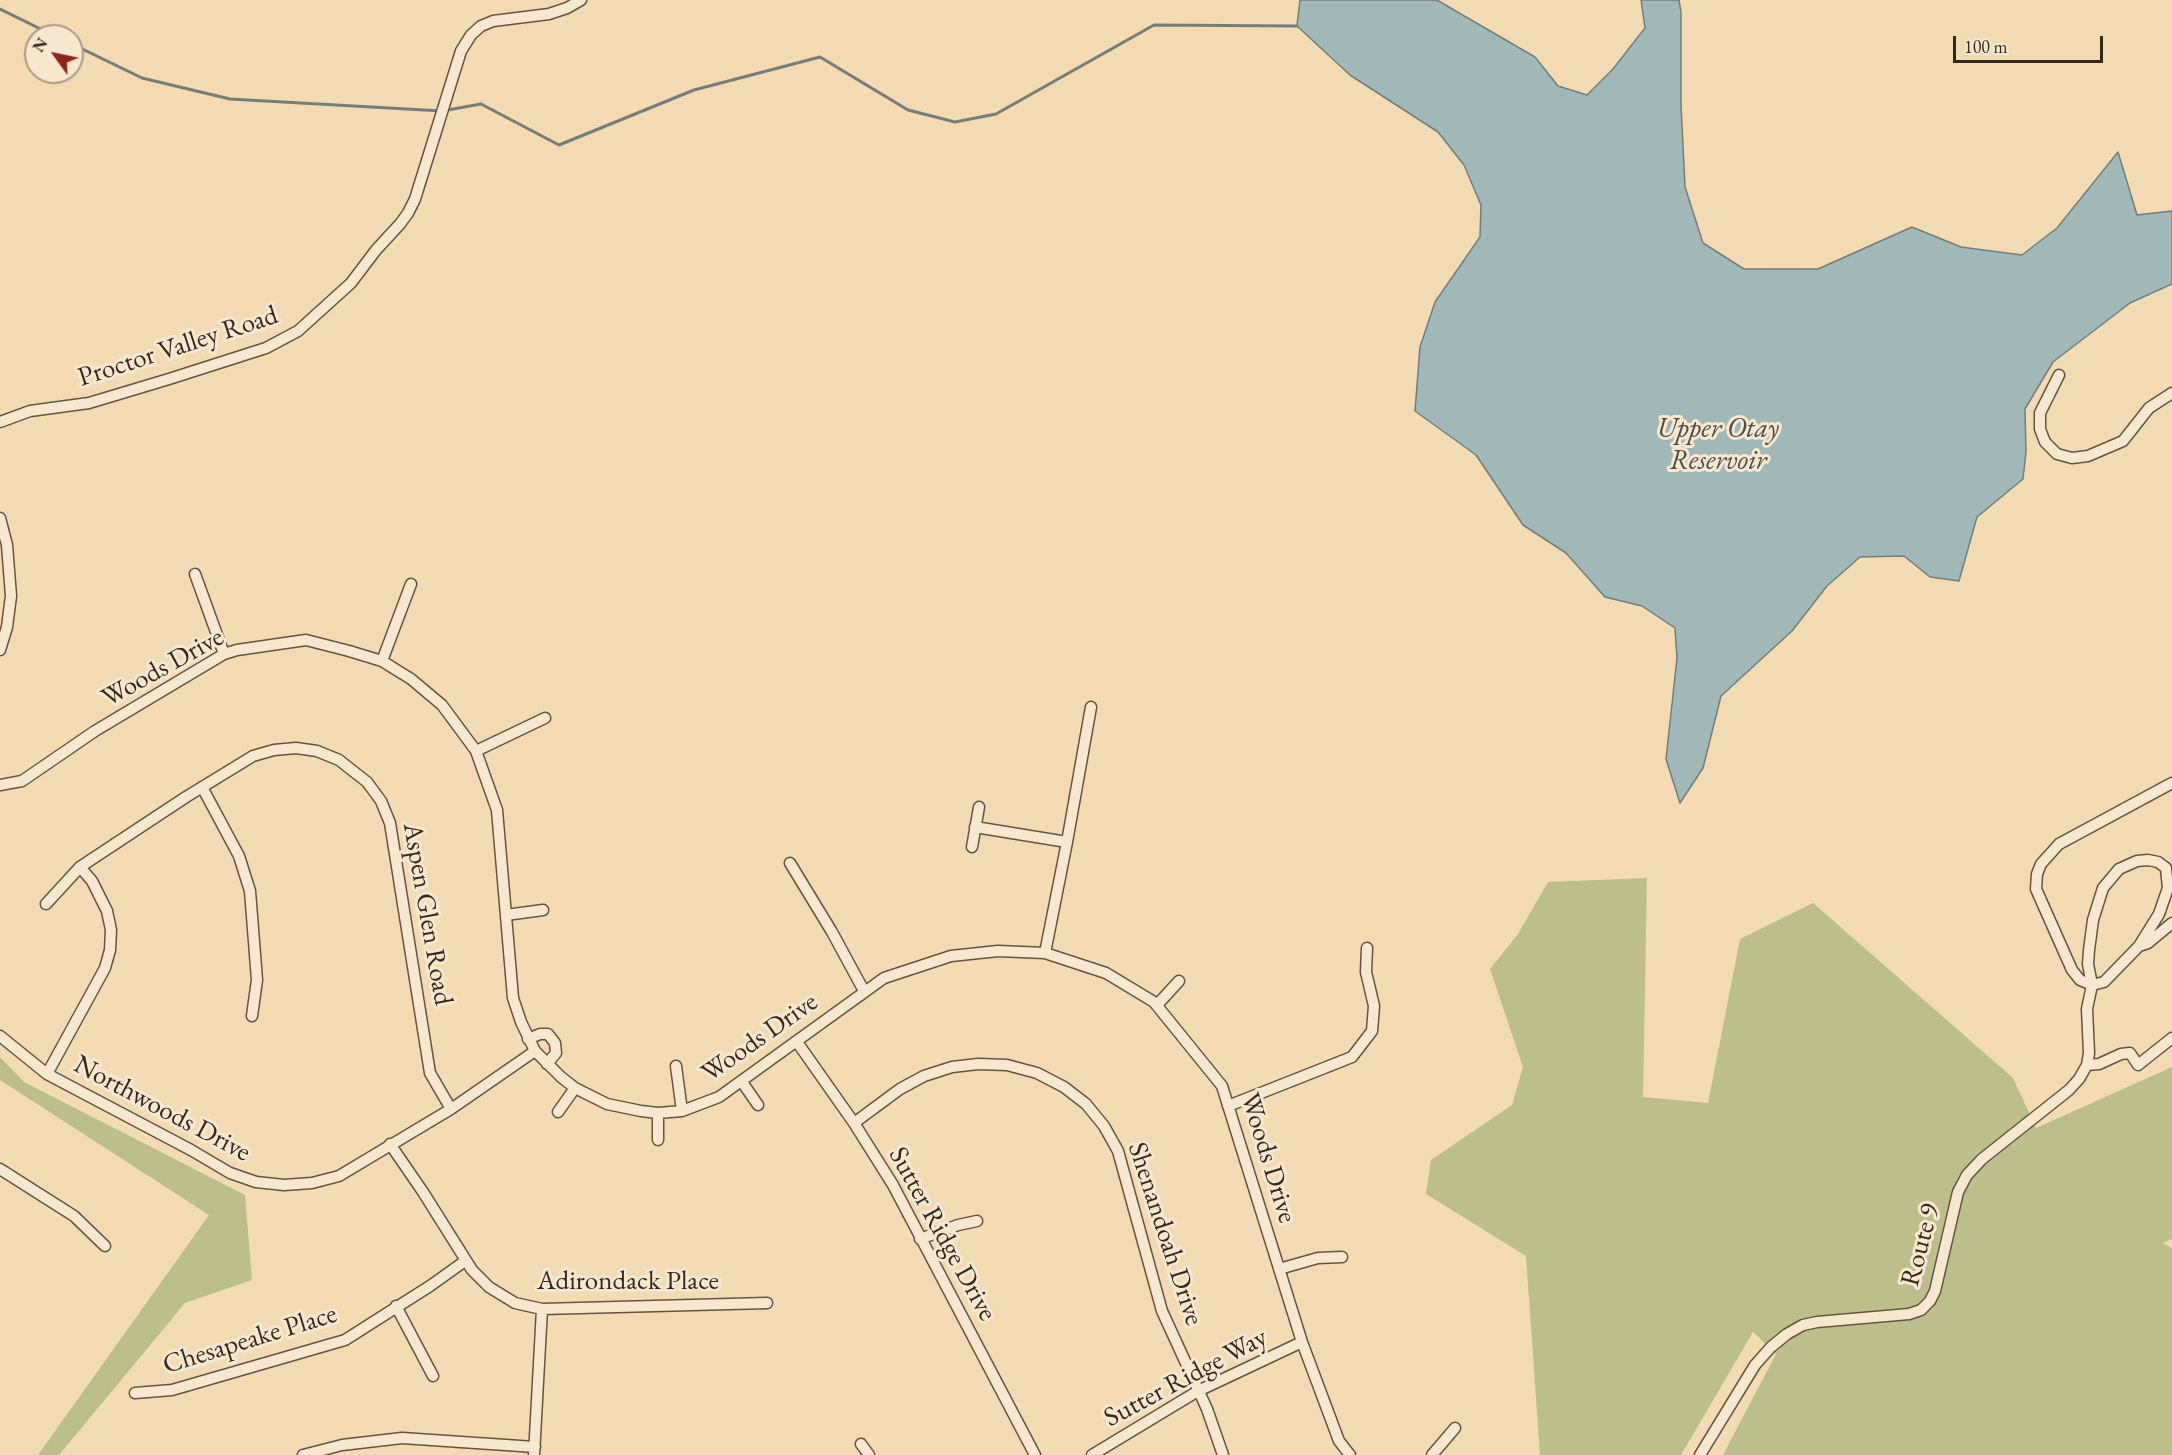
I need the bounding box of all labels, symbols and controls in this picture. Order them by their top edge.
north arrow [24,24,84,84]
scale bar [1956,24,2106,62]
text: N [28,34,52,56]
text: 100 m [1964,35,2008,58]
street label: Proctor Valley Road [74,299,282,395]
water label: Upper Otay Reservoir [1657,412,1779,478]
street label: Woods Drive [96,621,230,715]
street label: Aspen Glen Road [395,820,459,1008]
street label: Woods Drive [696,986,824,1090]
street label: Northwoods Drive [68,1049,256,1169]
street label: Woods Drive [1233,1089,1303,1227]
street label: Shenandoah Drive [1120,1138,1210,1330]
street label: Sutter Ridge Drive [881,1141,1003,1327]
street label: Route 9 [1894,1200,1948,1290]
street label: Adirondack Place [537,1266,719,1298]
street label: Chesapeake Place [159,1298,341,1382]
street label: Sutter Ridge Way [1099,1321,1273,1435]

